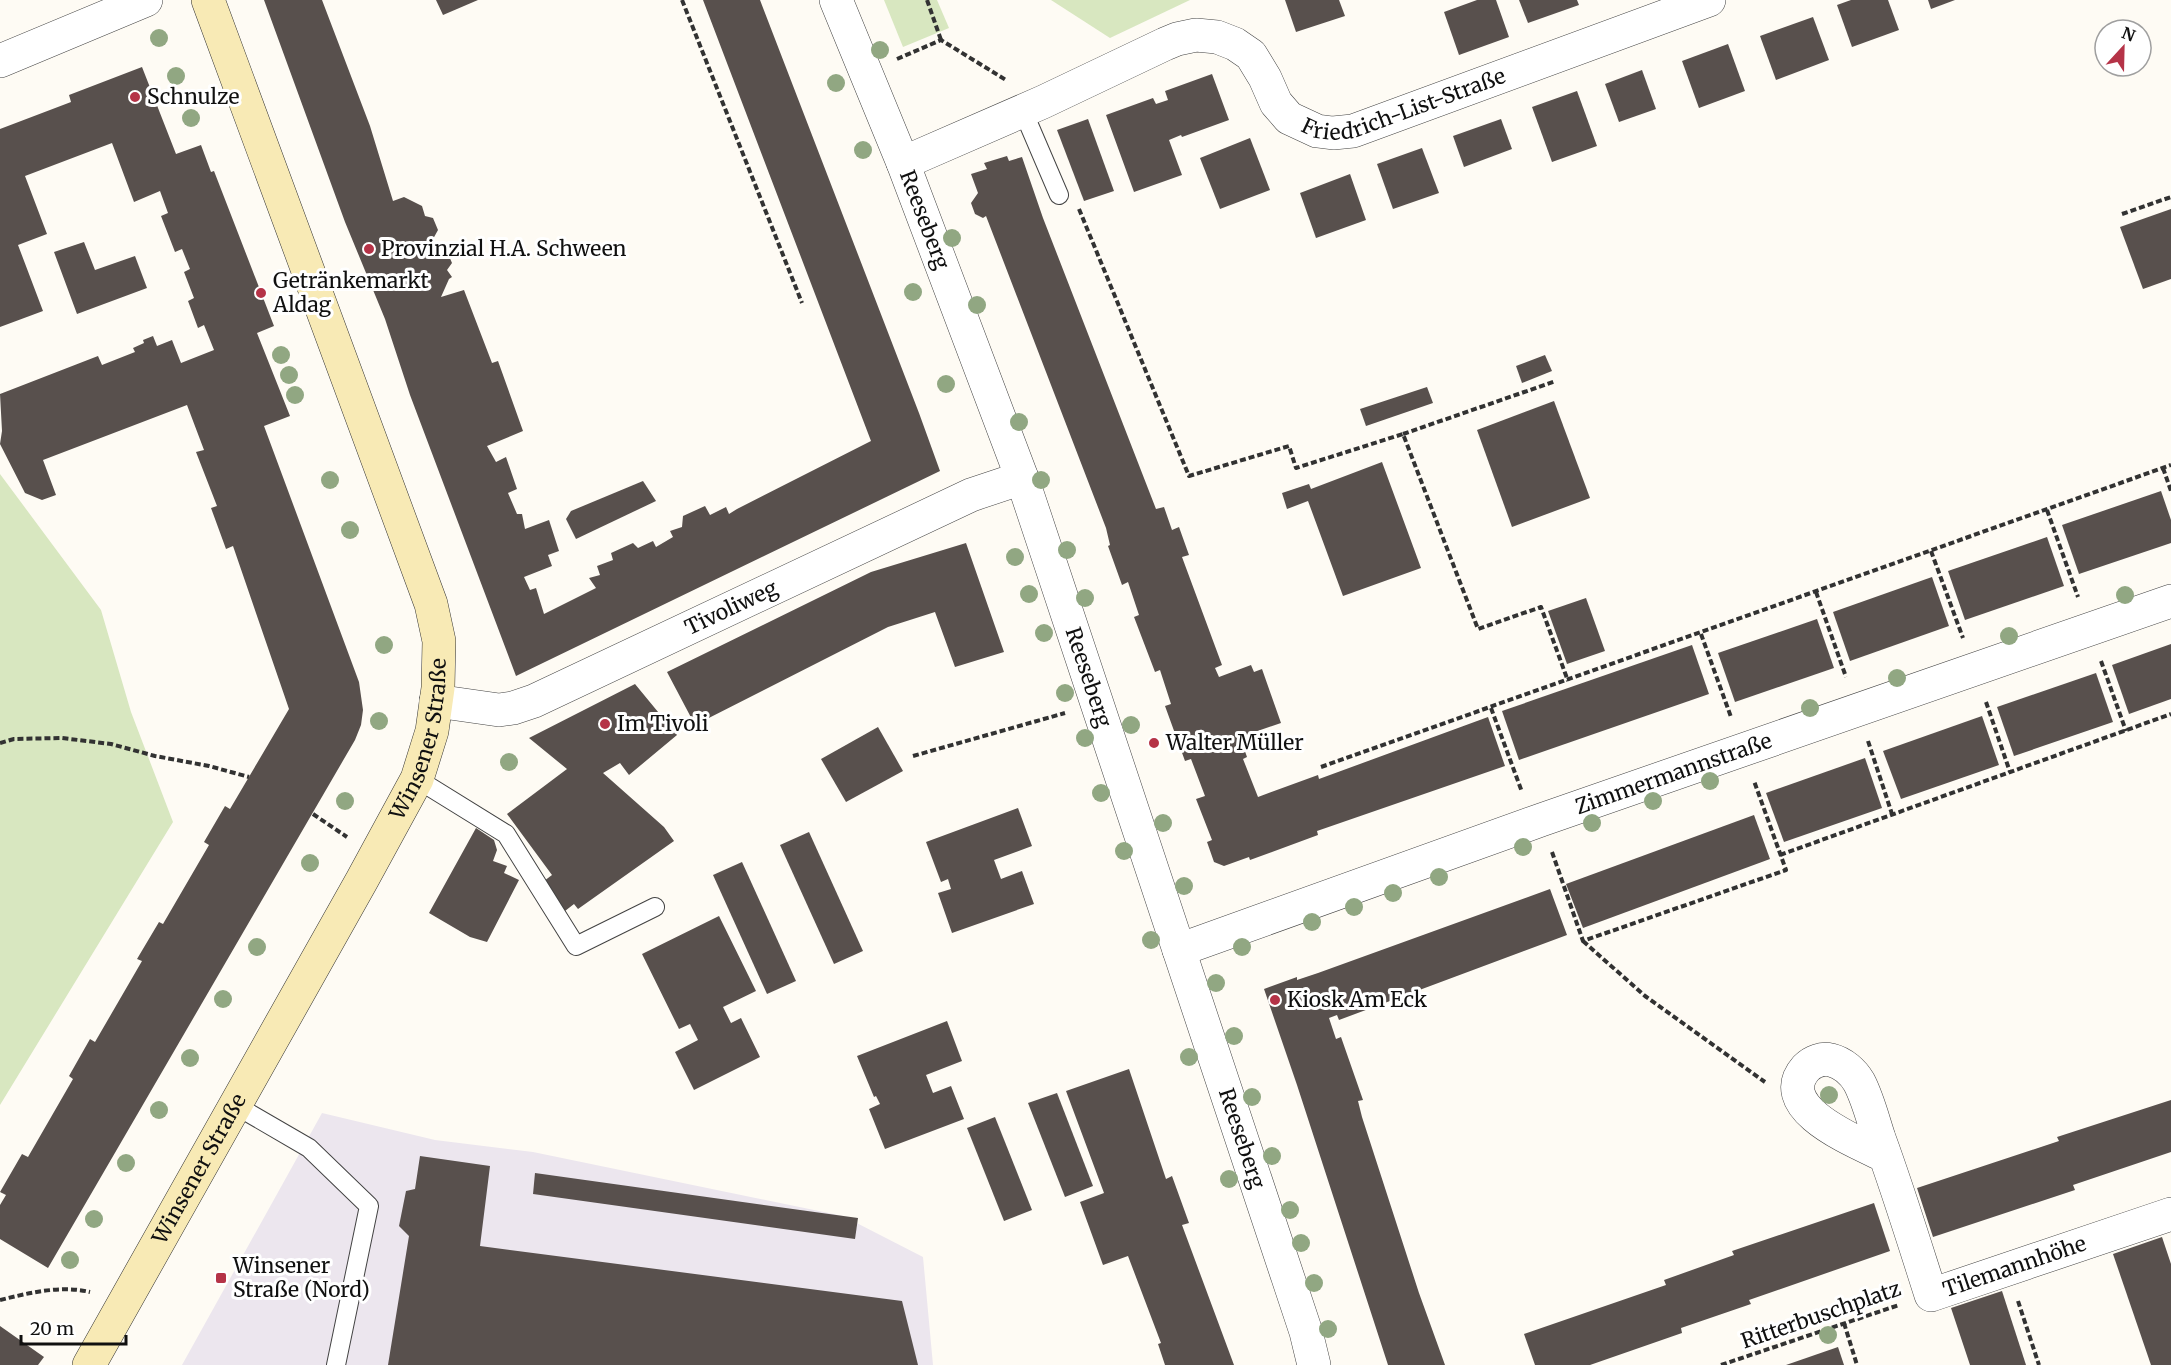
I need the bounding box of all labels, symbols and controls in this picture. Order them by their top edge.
north arrow [2093,18,2153,78]
text: N [2119,22,2139,46]
street label: Friedrich-List-Straße [1297,62,1509,146]
place label: Schnulze [147,83,239,110]
marker: Schnulze [128,90,142,104]
street label: Reeseberg [894,166,956,273]
place label: Provinzial H.A. Schween [381,235,627,262]
marker: Provinzial H.A. Schween [362,242,376,256]
place label: Getränkemarkt Aldag [272,267,429,318]
marker: Getränkemarkt Aldag [254,286,268,300]
street label: Tivoliweg [680,574,782,641]
street label: Reeseberg [1060,624,1118,731]
street label: Winsener Straße [383,658,452,825]
place label: Im Tivoli [617,710,709,737]
marker: Im Tivoli [598,717,612,731]
street label: Zimmermannstraße [1572,727,1775,820]
place label: Walter Müller [1165,729,1304,756]
marker: Walter Müller [1147,736,1161,750]
place label: Kiosk Am Eck [1287,986,1428,1013]
marker: Kiosk Am Eck [1268,993,1282,1007]
street label: Reeseberg [1213,1085,1271,1192]
street label: Winsener Straße [145,1089,252,1249]
street label: Tilemannhöhe [1939,1230,2090,1303]
place label: Winsener Straße (Nord) [232,1252,370,1303]
marker: Winsener Straße (Nord) [214,1271,228,1285]
street label: Ritterbuschplatz [1737,1275,1904,1354]
scale bar [21,1308,126,1346]
text: 20 m [30,1317,74,1340]

